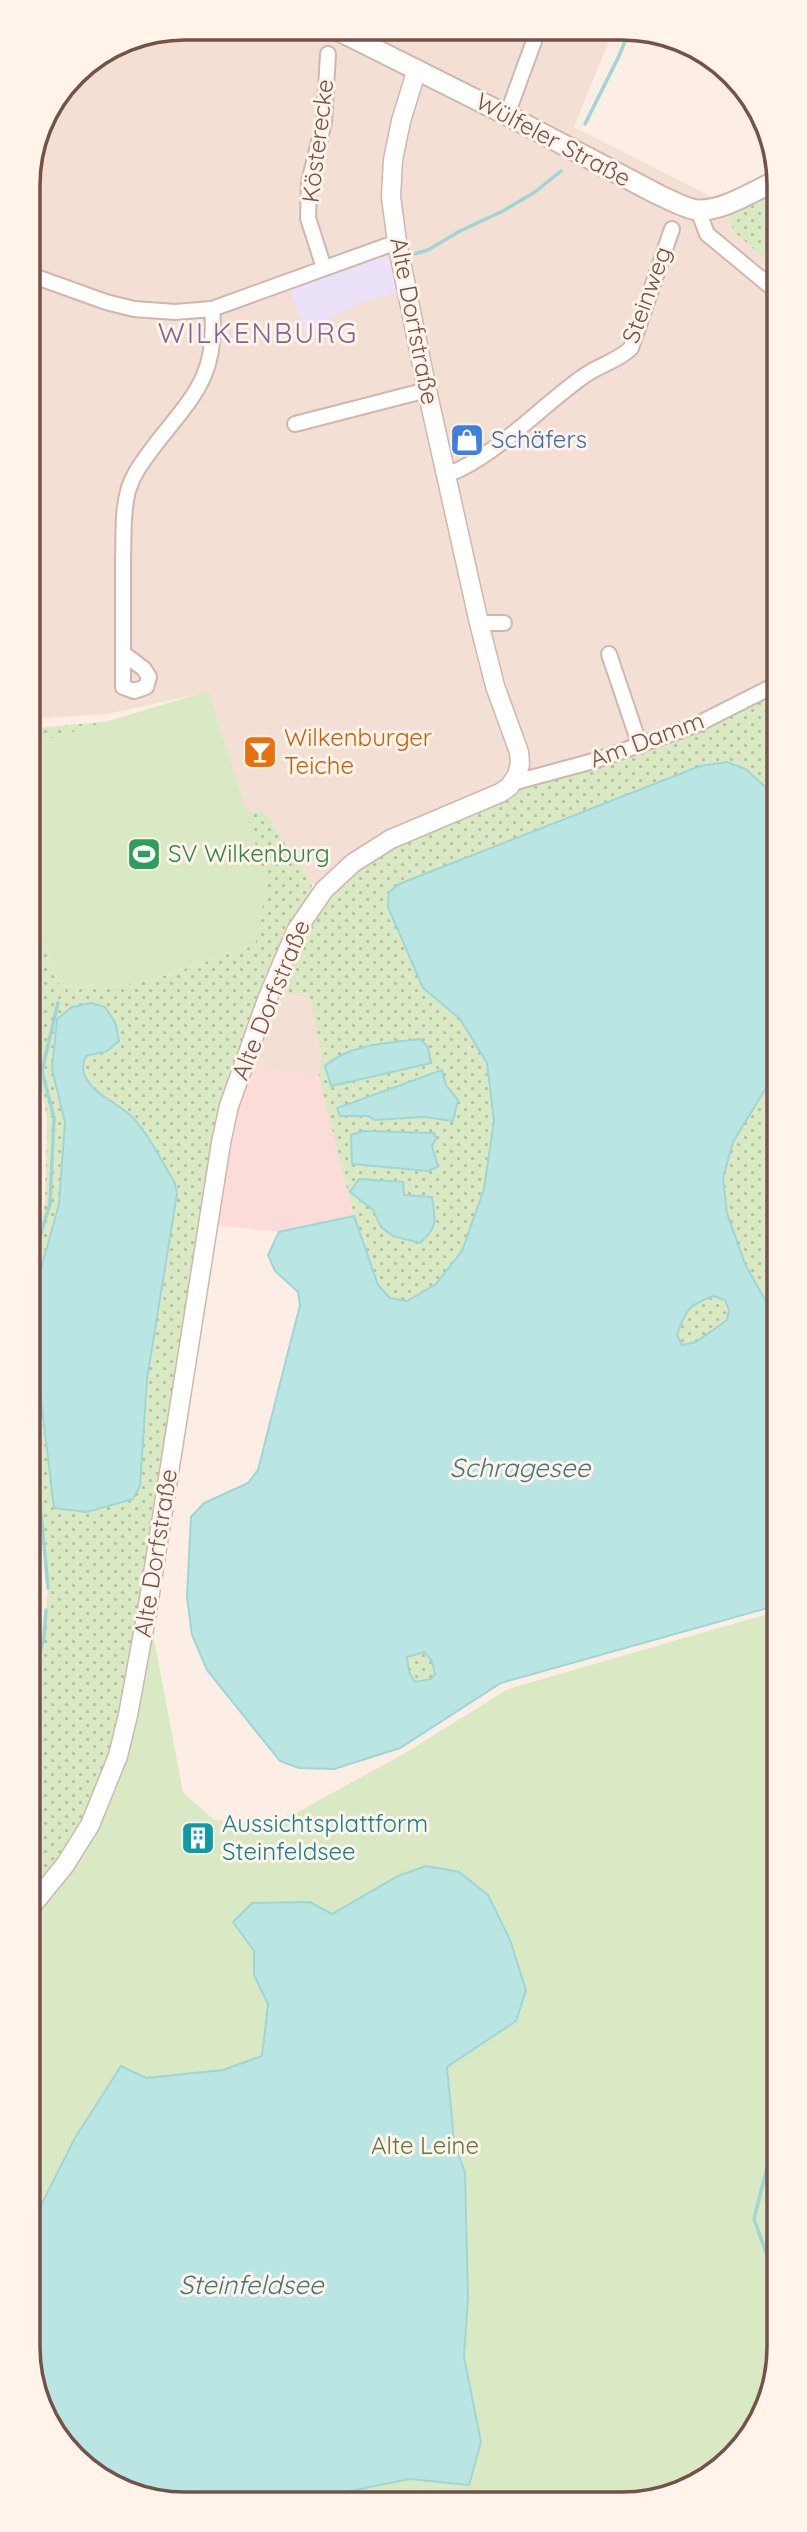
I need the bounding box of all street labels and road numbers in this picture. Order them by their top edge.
street label: Kösterecke [295,77,339,204]
street label: Wülfeler Straße [471,86,636,193]
street label: Alte Dorfstraße [384,235,446,407]
street label: Steinweg [615,242,677,347]
street label: Am Damm [585,705,708,774]
street label: Alte Dorfstraße [224,915,316,1084]
street label: Alte Dorfstraße [127,1467,183,1639]

